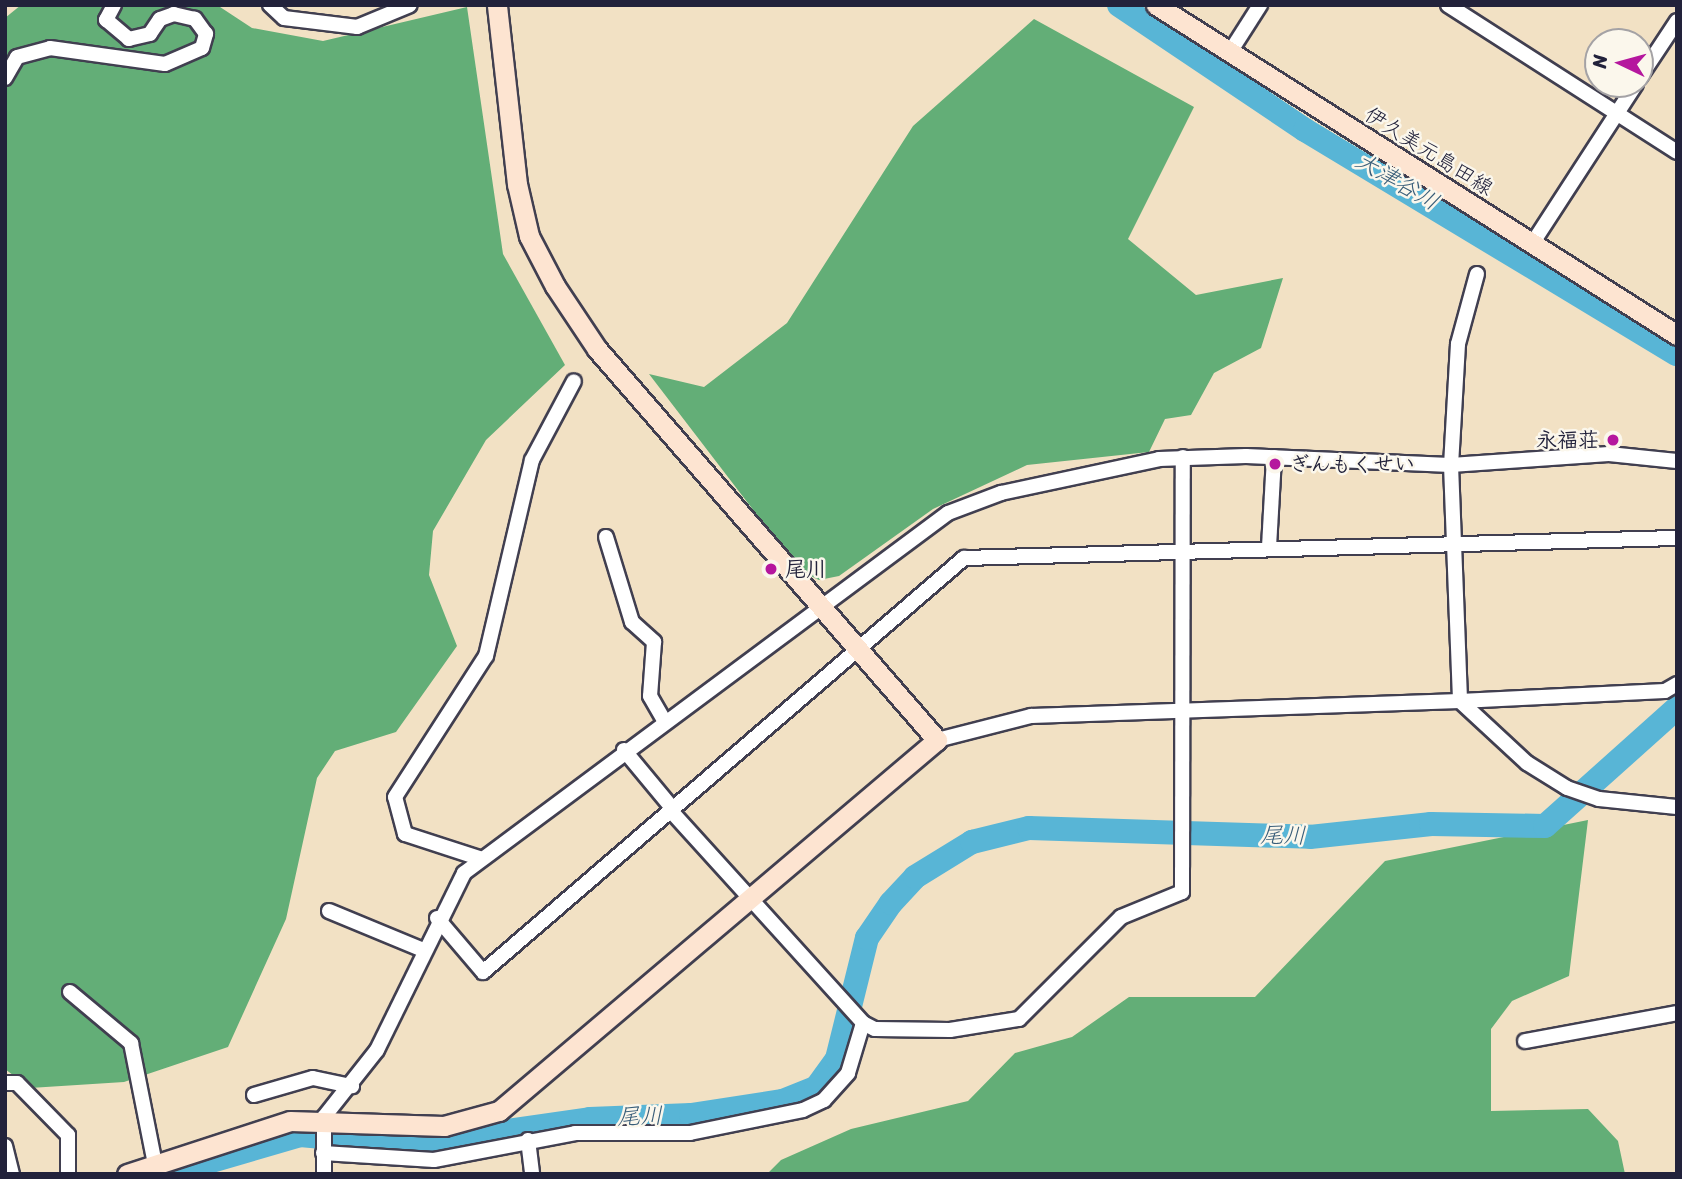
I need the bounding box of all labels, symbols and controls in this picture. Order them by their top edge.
north arrow [1584,28,1654,98]
text: N [1583,53,1617,69]
street label: 伊久美元島田線 [1360,101,1498,201]
water label: 大津谷川 [1350,147,1444,217]
place label: 永福荘 [1536,427,1599,453]
marker: 永福荘 [1605,432,1621,448]
place label: ぎんもくせい [1289,451,1415,477]
marker: ぎんもくせい [1267,456,1283,472]
place label: 尾川 [785,556,827,582]
marker: 尾川 [763,561,779,577]
water label: 尾川 [1260,822,1306,850]
water label: 尾川 [617,1102,663,1132]

